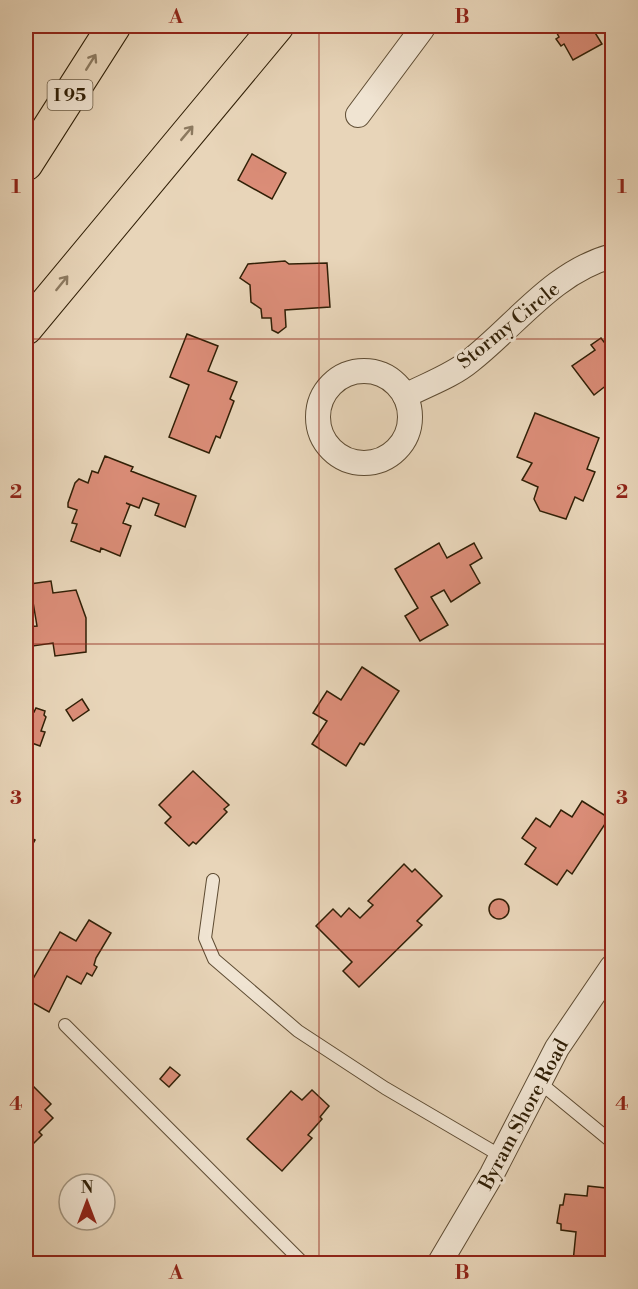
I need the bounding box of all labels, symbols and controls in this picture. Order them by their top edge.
text: A [168,5,184,30]
text: B [454,5,470,30]
one-way arrow [85,54,97,71]
road number: I 95 [48,80,92,110]
one-way arrow [181,125,194,141]
text: 1 [11,175,21,200]
text: 1 [617,175,627,200]
one-way arrow [56,275,69,291]
street label: Stormy Circle [453,277,565,375]
text: 2 [10,480,22,505]
text: 2 [616,480,628,505]
text: 3 [10,786,22,811]
text: 3 [616,786,628,811]
street label: Byram Shore Road [474,1034,575,1195]
text: 4 [9,1092,23,1117]
text: 4 [615,1092,629,1117]
north arrow [57,1172,117,1232]
text: N [81,1178,94,1198]
text: A [168,1261,184,1286]
text: B [454,1261,470,1286]

